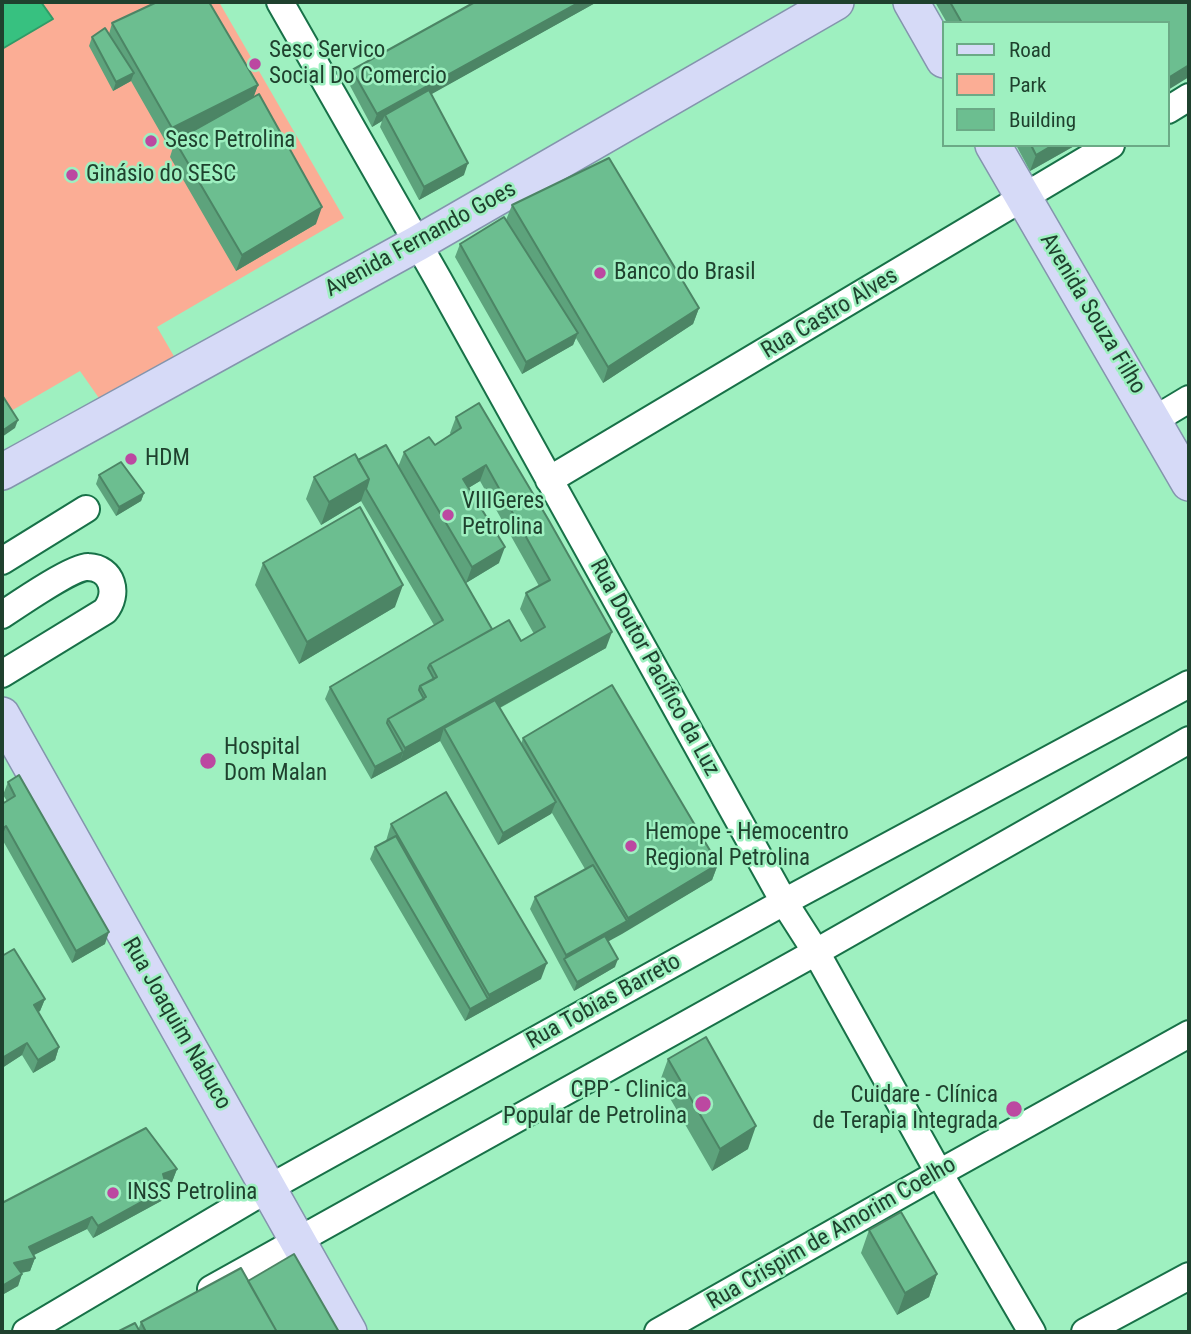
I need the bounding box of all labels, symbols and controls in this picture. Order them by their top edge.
legend [942,21,1170,147]
place label: Sesc Servico Social Do Comercio [269,37,447,91]
text: Road [1009,38,1051,62]
marker: Sesc Servico Social Do Comercio [247,56,263,72]
text: Park [1009,73,1046,97]
text: Building [1009,108,1076,132]
place label: Sesc Petrolina [165,127,295,155]
marker: Sesc Petrolina [143,133,159,149]
place label: Ginásio do SESC [86,161,236,189]
marker: Ginásio do SESC [64,167,80,183]
street label: Avenida Fernando Goes [321,176,521,304]
street label: Avenida Souza Filho [1033,229,1151,399]
place label: Banco do Brasil [614,259,756,287]
street label: Rua Castro Alves [757,262,903,366]
marker: Banco do Brasil [592,265,608,281]
place label: HDM [145,445,190,473]
marker: HDM [123,451,139,467]
place label: VIIIGeres Petrolina [462,488,545,542]
marker: VIIIGeres Petrolina [440,507,456,523]
street label: Rua Doutor Pacífico da Luz [583,555,725,781]
place label: Hospital Dom Malan [224,734,327,788]
marker: Hospital Dom Malan [198,751,218,771]
place label: Hemope - Hemocentro Regional Petrolina [645,819,849,873]
marker: Hemope - Hemocentro Regional Petrolina [623,838,639,854]
street label: Rua Joaquim Nabuco [116,933,236,1115]
street label: Rua Tobias Barreto [522,948,686,1056]
place label: CPP - Clinica Popular de Petrolina [503,1077,687,1131]
place label: Cuidare - Clínica de Terapia Integrada [813,1082,998,1136]
marker: CPP - Clinica Popular de Petrolina [693,1094,713,1114]
marker: Cuidare - Clínica de Terapia Integrada [1004,1099,1024,1119]
street label: Rua Crispim de Amorim Coelho [703,1151,961,1317]
place label: INSS Petrolina [127,1179,257,1207]
marker: INSS Petrolina [105,1185,121,1201]

